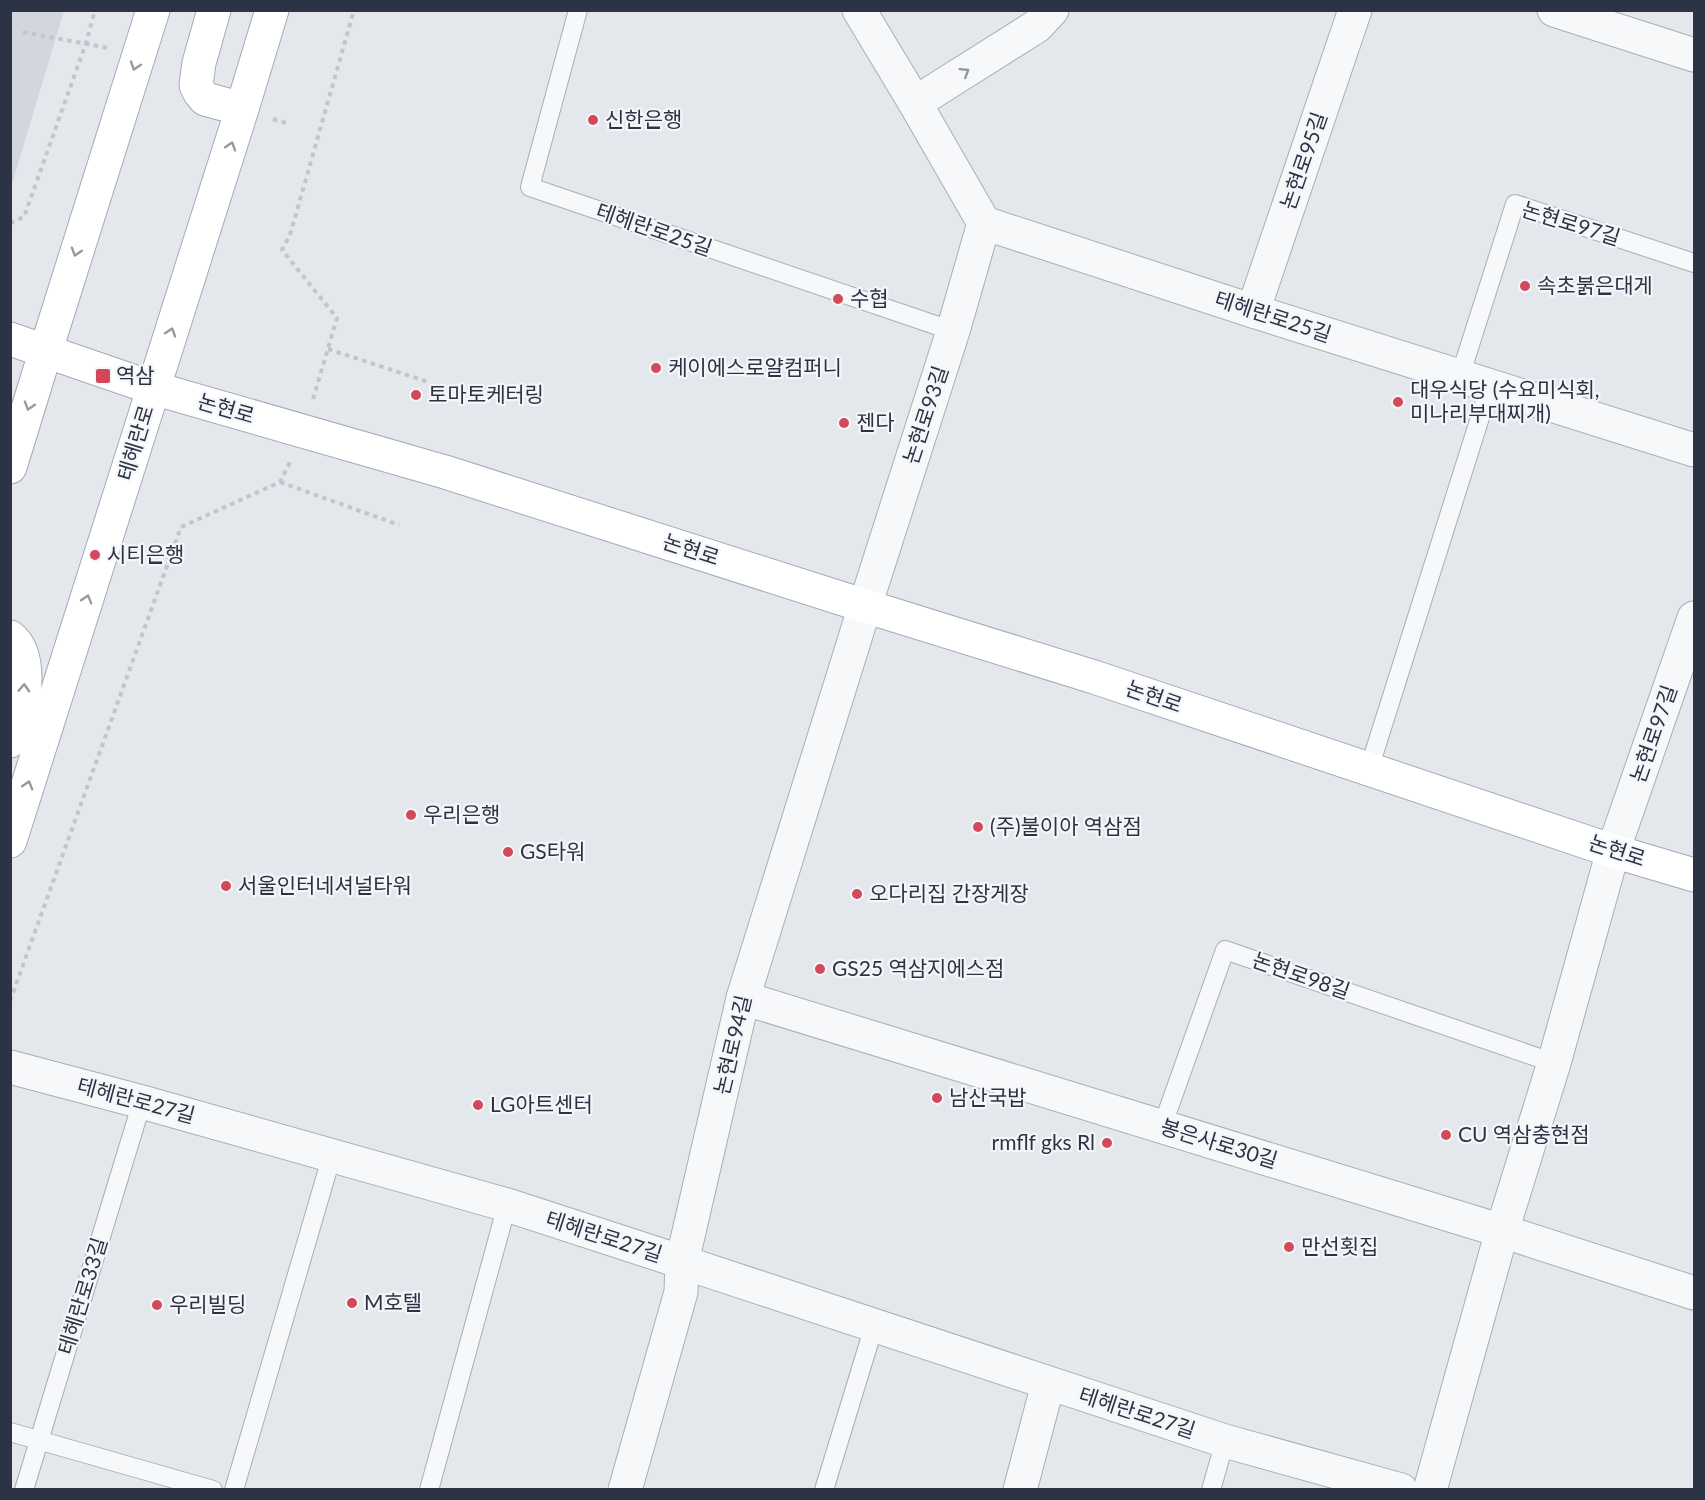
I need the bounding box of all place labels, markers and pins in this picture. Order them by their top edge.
place label: 신한은행 [605,106,682,131]
marker: 신한은행 [586,113,600,127]
place label: 속초붉은대게 [1537,272,1653,297]
marker: 속초붉은대게 [1518,279,1532,293]
place label: 수협 [850,285,889,310]
marker: 수협 [831,292,845,306]
place label: 케이에스로얄컴퍼니 [668,354,842,379]
marker: 케이에스로얄컴퍼니 [649,361,663,375]
place label: 역삼 [116,362,155,387]
marker: 역삼 [94,367,112,385]
place label: 대우식당 (수요미식회, 미나리부대찌개) [1410,376,1600,425]
place label: 토마토케터링 [428,381,544,406]
marker: 토마토케터링 [409,388,423,402]
marker: 대우식당 (수요미식회, 미나리부대찌개) [1391,395,1405,409]
place label: 젠다 [856,409,895,434]
marker: 젠다 [837,416,851,430]
place label: 시티은행 [107,541,184,566]
marker: 시티은행 [88,548,102,562]
place label: 우리은행 [423,801,500,826]
marker: 우리은행 [404,808,418,822]
place label: (주)불이아 역삼점 [990,813,1142,838]
marker: (주)불이아 역삼점 [971,820,985,834]
place label: GS타워 [520,838,585,863]
marker: GS타워 [501,845,515,859]
place label: 서울인터네셔널타워 [238,872,412,897]
marker: 서울인터네셔널타워 [219,879,233,893]
place label: 오다리집 간장게장 [869,880,1029,905]
marker: 오다리집 간장게장 [850,887,864,901]
place label: GS25 역삼지에스점 [832,955,1004,980]
marker: GS25 역삼지에스점 [813,962,827,976]
place label: 남산국밥 [949,1084,1026,1109]
place label: LG아트센터 [490,1091,593,1116]
marker: 남산국밥 [930,1091,944,1105]
marker: LG아트센터 [471,1098,485,1112]
place label: CU 역삼충현점 [1458,1121,1589,1146]
marker: CU 역삼충현점 [1439,1128,1453,1142]
place label: rmflf gks Rl [991,1129,1095,1154]
marker: rmflf gks Rl [1100,1136,1114,1150]
place label: 만선횟집 [1301,1233,1378,1258]
marker: 만선횟집 [1282,1240,1296,1254]
place label: M호텔 [364,1289,422,1314]
place label: 우리빌딩 [169,1291,246,1316]
marker: M호텔 [345,1296,359,1310]
marker: 우리빌딩 [150,1298,164,1312]

